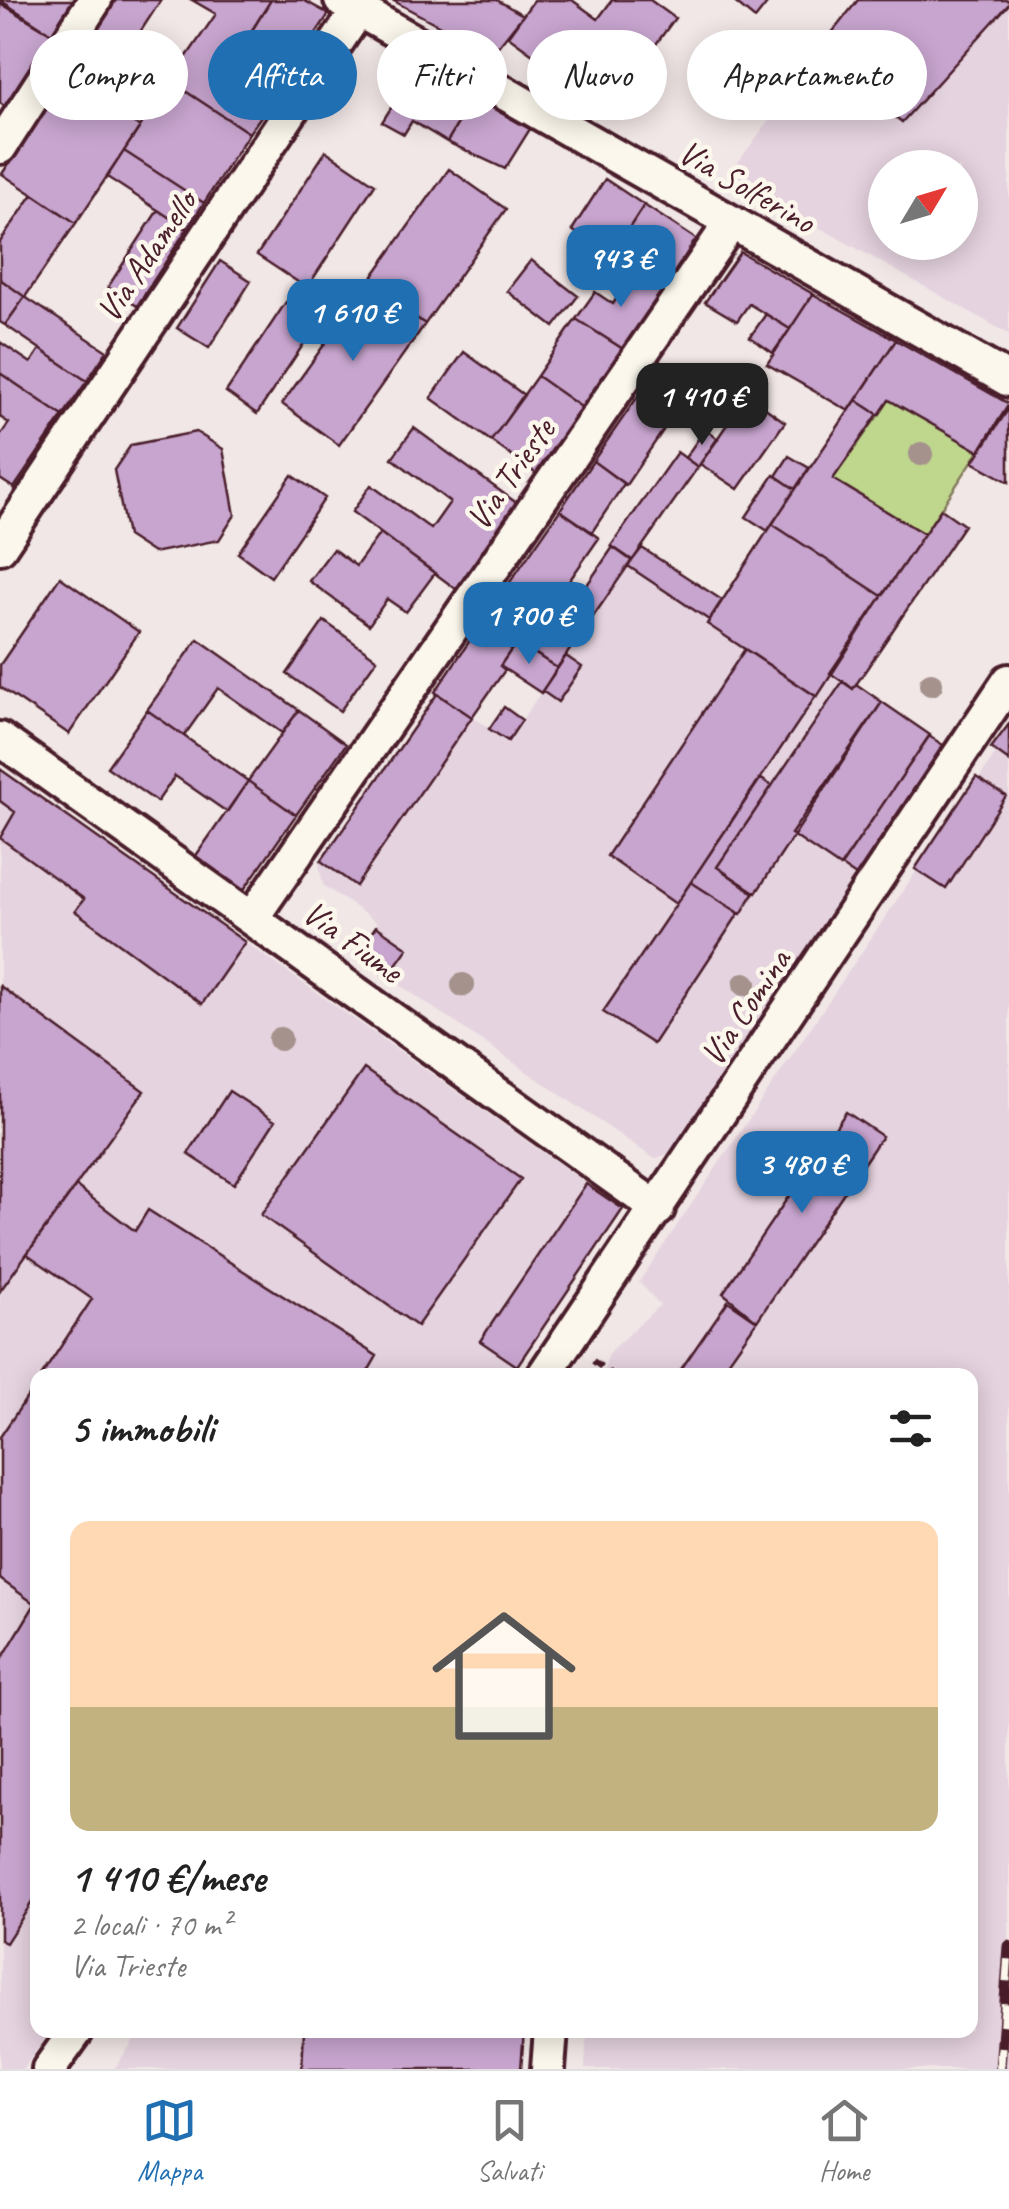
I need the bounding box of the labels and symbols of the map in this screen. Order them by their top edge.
street label: Via Solferino [670,129,824,244]
north arrow [868,150,978,260]
street label: Via Adamello [86,179,209,331]
pin: 943 € [551,225,691,310]
pin: 1 610 € [261,279,445,364]
pin: 1 410 € [610,363,794,448]
street label: Via Trieste [456,408,566,539]
pin: 1 700 € [437,582,621,667]
street label: Via Fiume [294,890,414,994]
street label: Via Comina [690,939,802,1074]
pin: 3 480 € [710,1131,894,1216]

